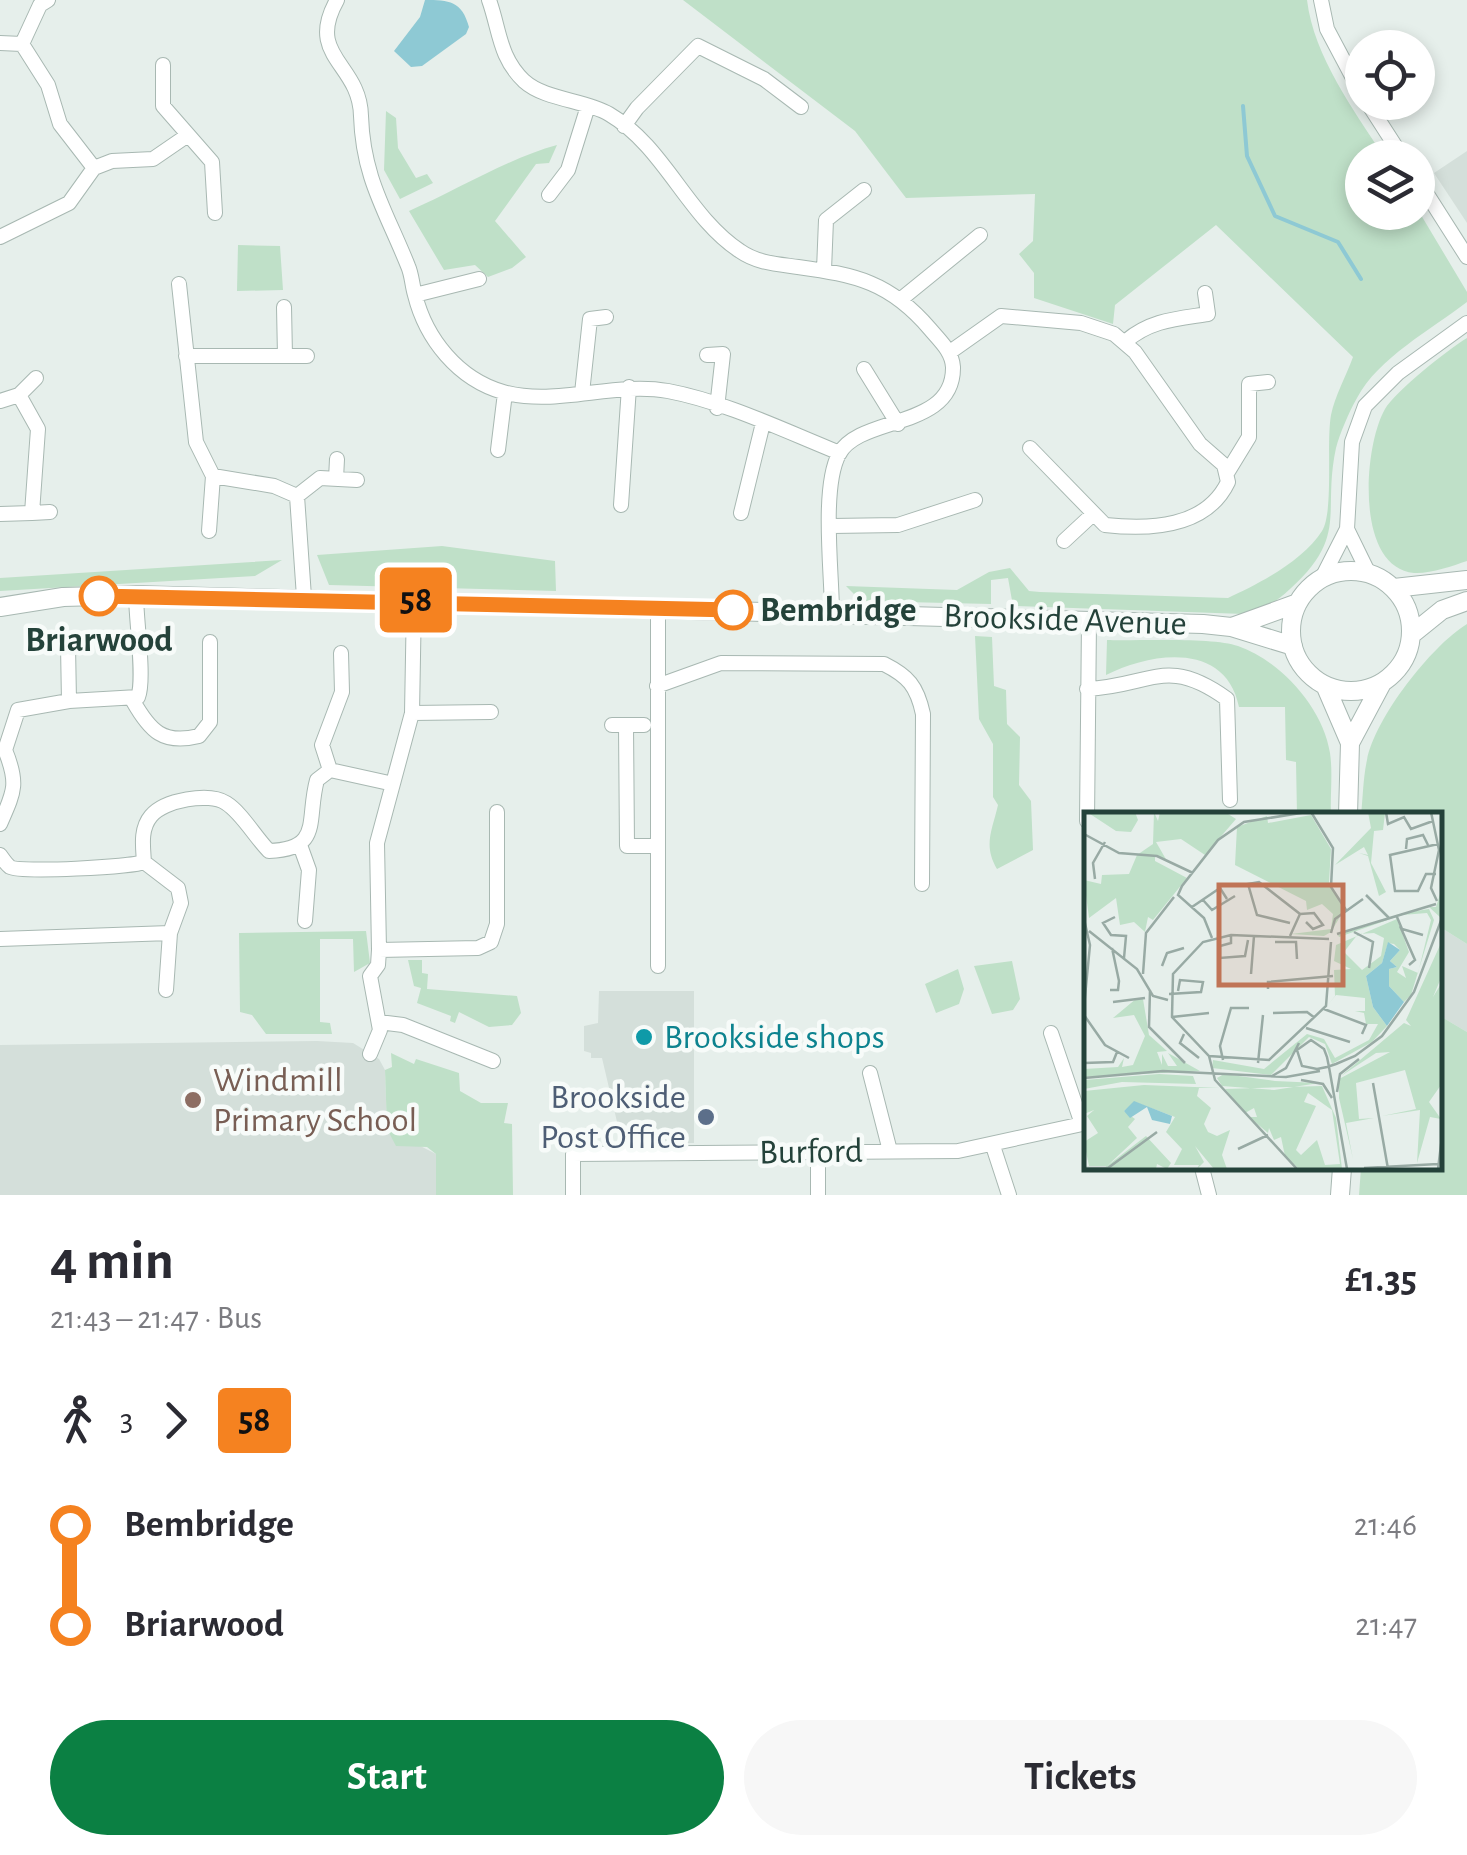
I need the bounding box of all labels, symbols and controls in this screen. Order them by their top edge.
map controls [1345,30,1435,230]
button: locate [1345,30,1435,120]
button: layers [1345,140,1435,230]
line badge: 58 [371,568,461,632]
marker: Briarwood [80,577,118,615]
text: 58 [400,583,432,618]
marker: Bembridge [714,591,752,629]
place label: Bembridge [760,593,917,628]
street label: Brookside Avenue [943,598,1187,642]
place label: Briarwood [25,623,173,658]
inset map [1084,812,1442,1170]
place label: Brookside shops [664,1020,885,1055]
marker: Brookside shops [633,1026,655,1048]
place label: Windmill Primary School [213,1063,417,1138]
place label: Brookside Post Office [540,1080,686,1155]
marker: Windmill Primary School [182,1089,204,1111]
marker: Brookside Post Office [695,1106,717,1128]
street label: Burford [759,1134,863,1170]
text: 4 min [50,1234,174,1289]
text: £1.35 [1345,1261,1417,1299]
text: 21:43 – 21:47 · Bus [50,1302,262,1334]
icon: walk [50,1393,105,1448]
icon: forward [148,1393,203,1448]
text: 58 [238,1403,271,1438]
text: 3 [120,1404,133,1436]
text: Bembridge [124,1506,294,1544]
text: 21:46 [1354,1509,1417,1541]
text: Briarwood [124,1606,284,1644]
text: 21:47 [1355,1609,1417,1641]
button: Start [50,1720,724,1835]
button: Tickets [744,1720,1417,1835]

